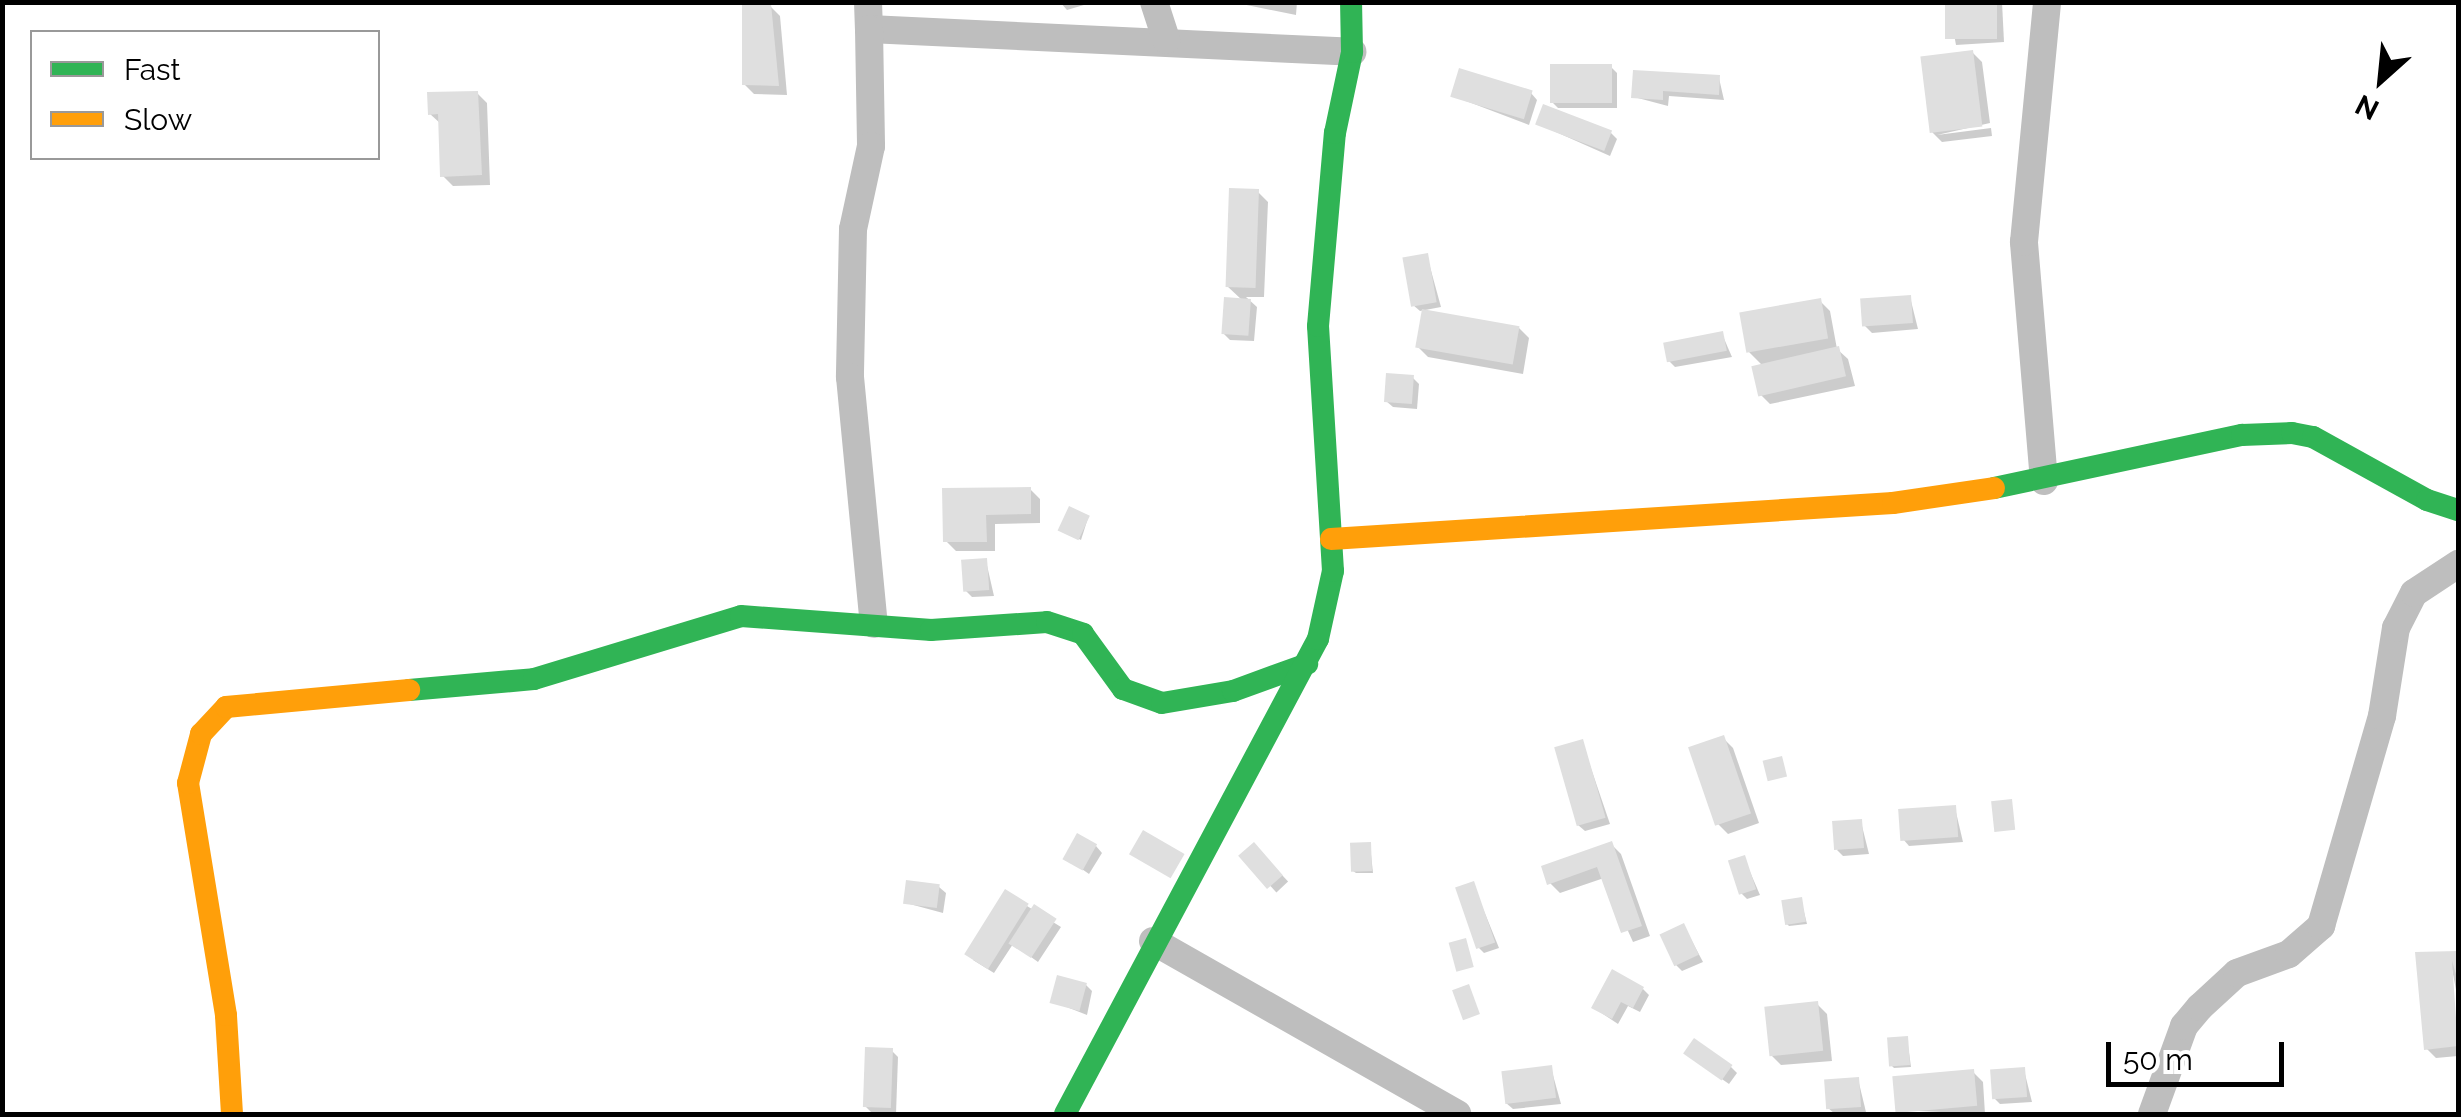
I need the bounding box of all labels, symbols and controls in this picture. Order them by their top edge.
legend [30,30,380,160]
north arrow [2331,30,2431,130]
text: Fast [124,52,181,87]
text: N [2350,88,2384,127]
text: Slow [124,102,192,137]
scale bar [2111,1022,2288,1084]
text: 50 m [2123,1042,2193,1077]

